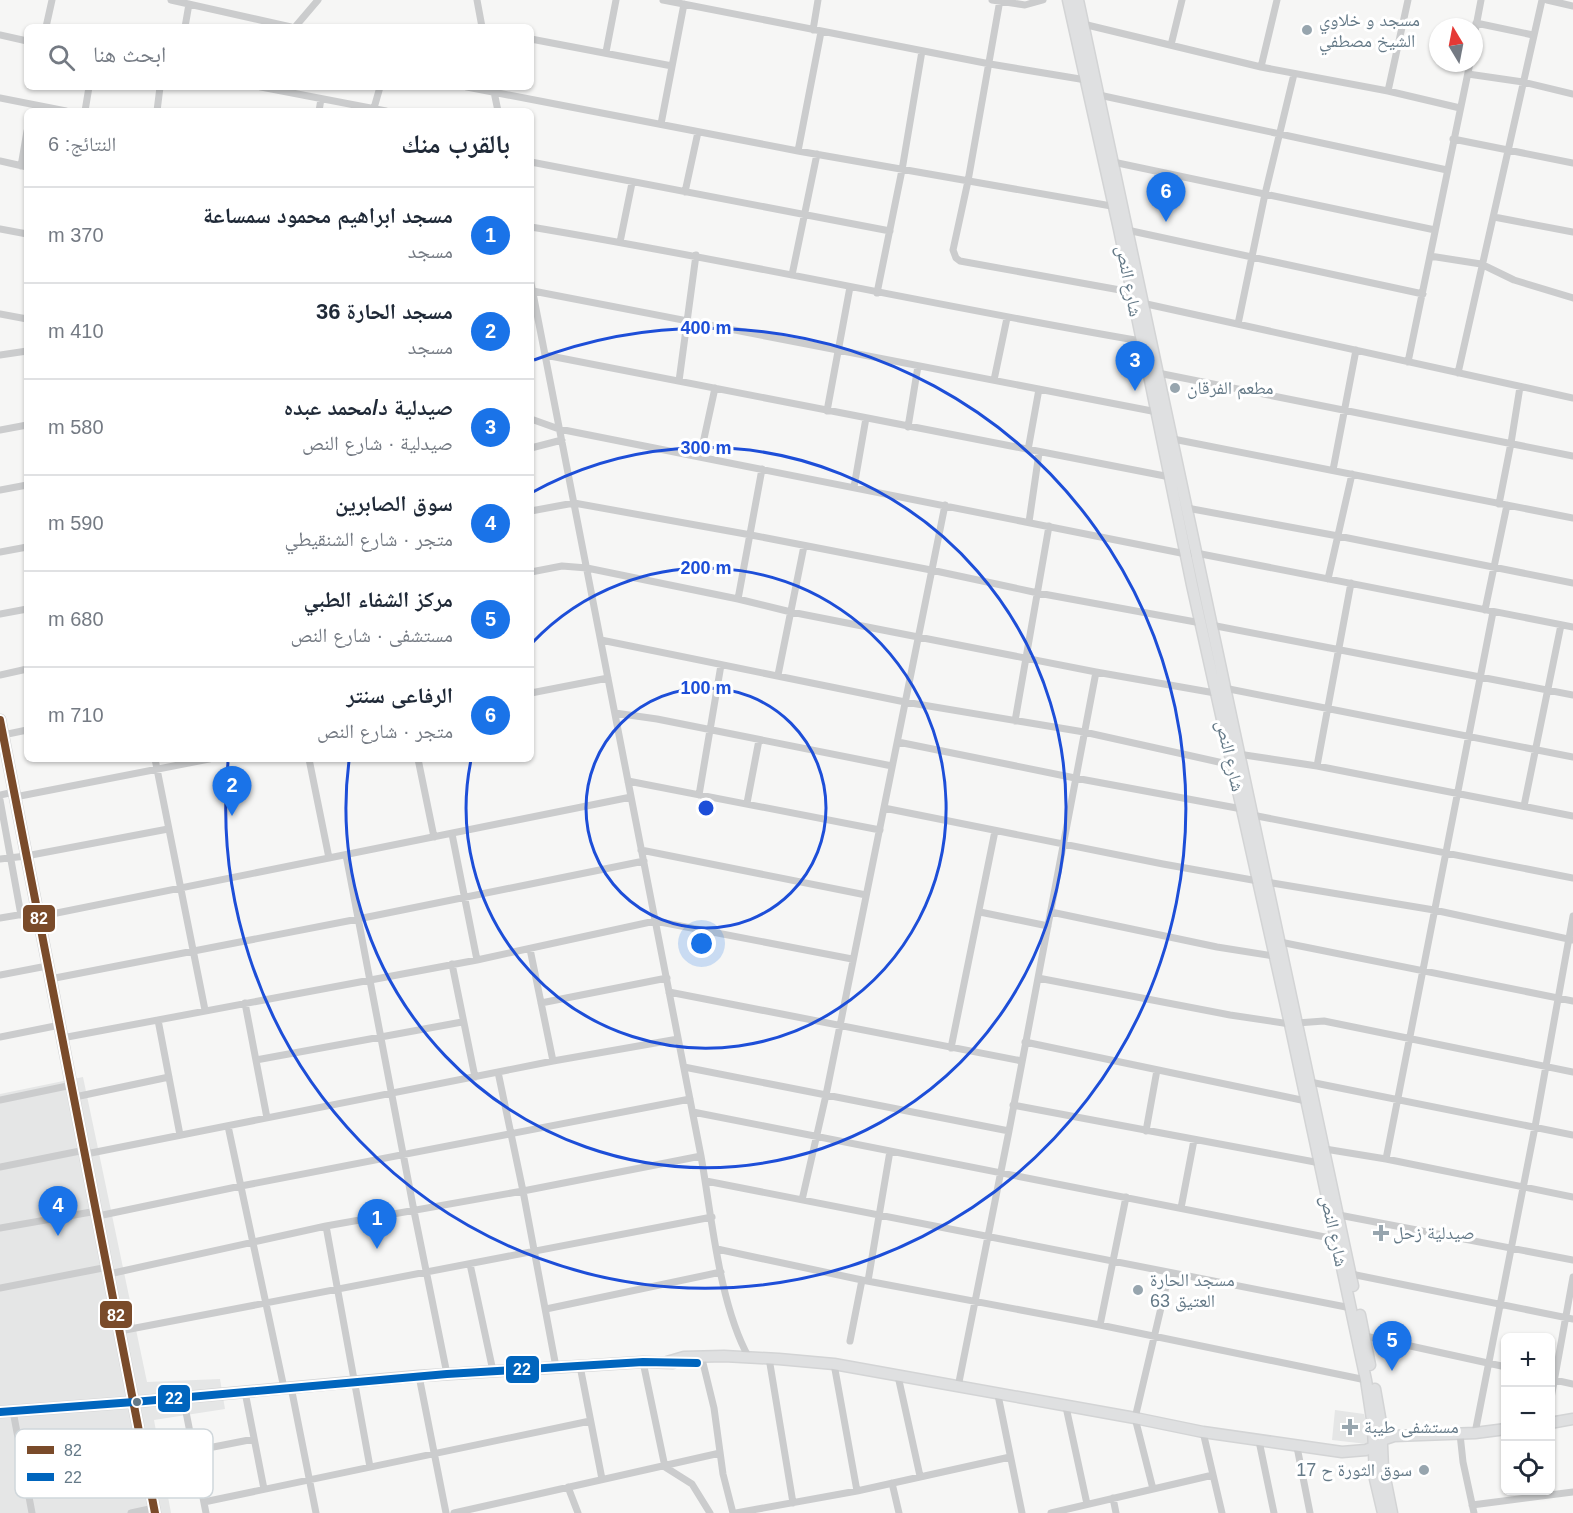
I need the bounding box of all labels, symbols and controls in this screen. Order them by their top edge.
place label: مسجد و خلاوي الشيخ مصطفي [1319,10,1420,56]
north arrow [1429,18,1483,72]
marker: مسجد و خلاوي الشيخ مصطفي [1300,23,1314,37]
search box [24,24,534,90]
icon: search [45,41,78,74]
text: ابحث هنا [93,42,166,67]
text: بالقرب منك [401,129,510,159]
text: النتائج: 6 [48,133,116,155]
pin: 6 [1146,172,1186,222]
text: مسجد ابراهيم محمود سمساعة [203,203,453,228]
text: 370 m [48,224,104,246]
text: 1 [485,224,496,246]
text: مسجد [408,240,453,262]
street label: شارع النص [1111,244,1146,319]
text: مسجد الحارة 36 [316,299,453,324]
text: 400 m [680,318,732,338]
text: 410 m [48,320,104,342]
text: 2 [485,320,496,342]
text: مسجد [408,336,453,358]
pin: 3 [1116,342,1154,391]
place label: مطعم الفرقان [1187,378,1274,400]
marker: مطعم الفرقان [1168,381,1182,395]
text: صيدلية د/محمد عبده [284,395,453,420]
text: 580 m [48,416,104,438]
text: 3 [485,416,496,438]
text: صيدلية · شارع النص [302,432,453,454]
text: 300 m [680,438,732,458]
text: سوق الصابرين [335,491,453,516]
text: 590 m [48,512,104,534]
text: 4 [485,512,496,534]
text: متجر · شارع الشنقيطي [285,528,453,550]
text: 200 m [680,558,732,578]
text: مركز الشفاء الطبي [303,587,453,612]
text: 680 m [48,608,104,630]
text: 5 [485,608,496,630]
text: مستشفى · شارع النص [291,624,453,646]
text: 100 m [680,678,732,698]
text: الرفاعى سنتر [346,683,453,708]
text: 710 m [48,704,104,726]
text: 6 [485,704,496,726]
street label: شارع النص [1211,718,1248,794]
text: متجر · شارع النص [317,720,453,742]
pin: 2 [212,766,252,816]
centre of rings [696,798,716,818]
line badge: 82 [22,904,56,933]
text: 82 [30,910,48,927]
your location [687,929,716,958]
pin: 4 [38,1186,78,1236]
street label: شارع النص [1316,1194,1351,1269]
pin: 1 [358,1200,397,1249]
place label: صيدلية زحل [1393,1223,1475,1244]
marker: صيدلية زحل [1374,1226,1388,1240]
place label: مسجد الحارة 63 العتيق [1150,1270,1235,1312]
marker: مسجد الحارة 63 العتيق [1131,1283,1145,1297]
line badge: 82 [99,1300,133,1329]
text: 82 [107,1307,125,1324]
pin: 5 [1372,1322,1412,1371]
map controls [1501,1333,1555,1495]
button: + [1501,1333,1555,1387]
line badge: 22 [505,1355,540,1384]
text: 22 [513,1361,531,1378]
line badge: 22 [157,1384,191,1413]
button: − [1501,1387,1555,1441]
text: 22 [165,1390,183,1407]
unlabelled marker [131,1396,143,1408]
place label: مستشفى طيبة [1364,1417,1459,1438]
marker: مستشفى طيبة [1341,1418,1359,1436]
legend [15,1429,213,1498]
button: locate [1501,1441,1555,1495]
text: 82 [64,1442,82,1459]
place label: سوق الثورة ح 17 [1296,1460,1412,1482]
marker: سوق الثورة ح 17 [1417,1463,1431,1477]
text: 22 [64,1469,82,1486]

